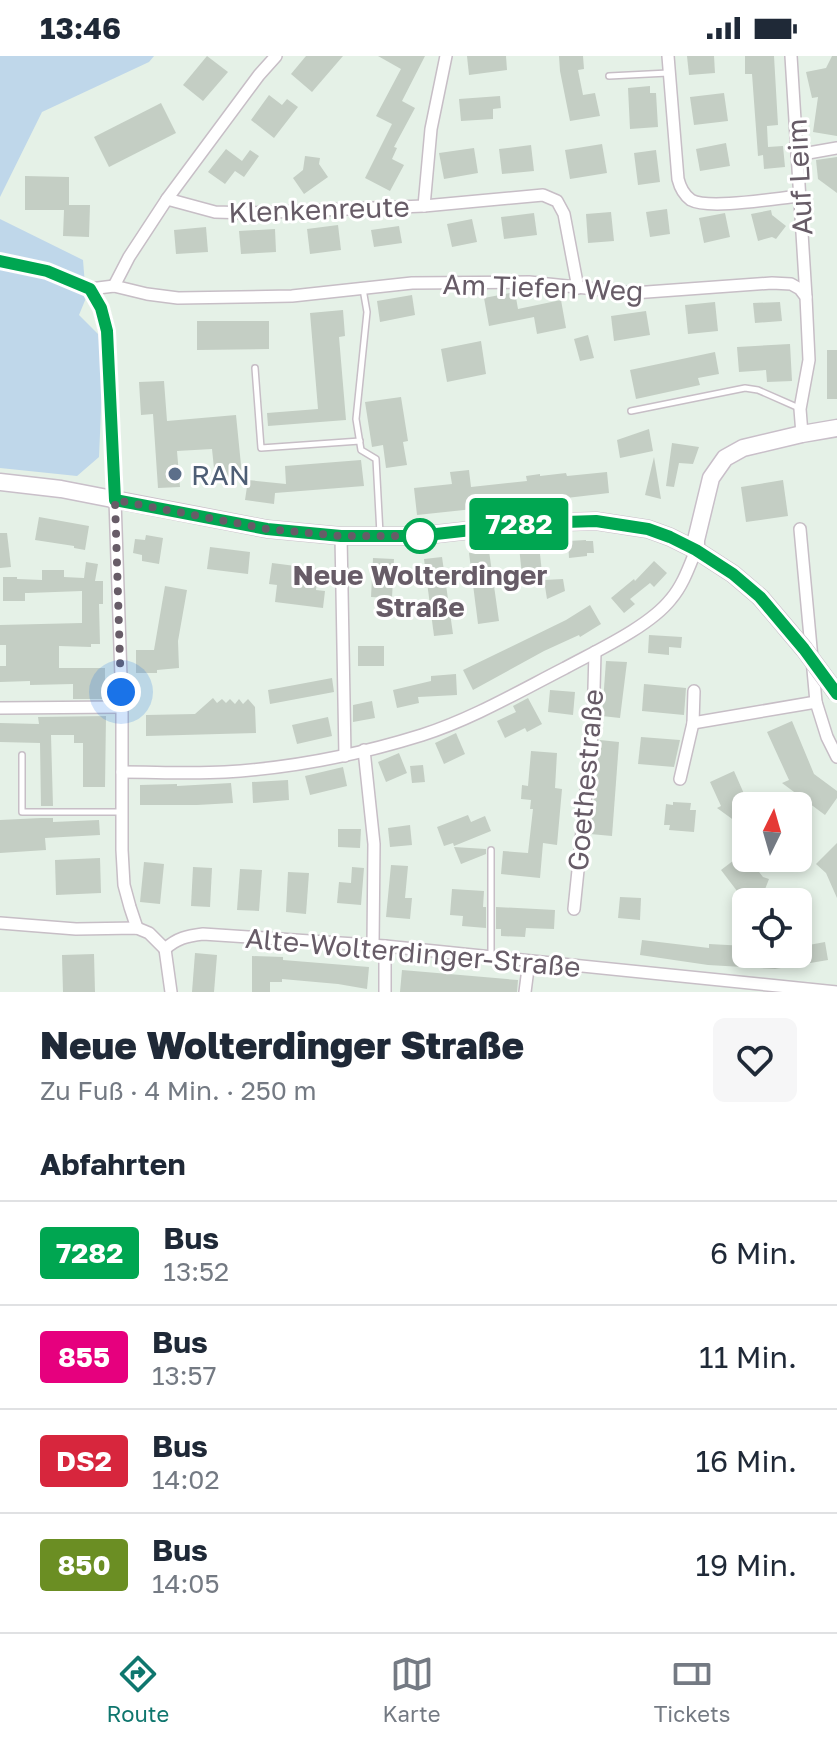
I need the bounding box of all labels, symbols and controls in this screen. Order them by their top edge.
text: 13:46 [40,10,121,46]
street label: Auf Leim [779,118,819,236]
street label: Klenkenreute [228,189,410,229]
street label: Am Tiefen Weg [442,267,644,307]
place label: RAN [191,458,250,491]
marker: RAN [166,465,184,483]
line badge: 7282 [463,498,575,550]
text: 7282 [485,507,553,540]
marker: Neue Wolterdinger Straße [403,519,437,553]
place label: Neue Wolterdinger Straße [293,558,548,623]
your location [101,672,141,712]
street label: Goethestraße [561,688,609,872]
north arrow [732,792,812,872]
map controls [732,792,812,968]
button: locate [732,888,812,968]
street label: Alte-Wolterdinger-Straße [244,921,582,983]
button: heart [713,1018,797,1102]
text: Neue Wolterdinger Straße [40,1022,524,1067]
text: Zu Fuß · 4 Min. · 250 m [40,1075,316,1106]
text: Abfahrten [40,1146,186,1182]
text: Bus [163,1220,219,1256]
text: 6 Min. [710,1235,797,1271]
text: 7282 [56,1236,123,1269]
text: 13:52 [163,1256,229,1287]
text: Bus [152,1324,208,1360]
text: 11 Min. [699,1339,797,1375]
text: 855 [58,1340,110,1373]
text: 13:57 [152,1360,216,1391]
text: Bus [152,1428,208,1464]
text: 16 Min. [696,1443,797,1479]
text: DS2 [56,1444,112,1477]
text: 14:02 [152,1464,219,1495]
text: Bus [152,1532,208,1568]
text: 19 Min. [696,1547,797,1583]
text: 850 [57,1548,111,1581]
text: 14:05 [152,1568,219,1599]
tab: Route [107,1652,169,1727]
tab: Karte [383,1652,441,1727]
tab: Tickets [654,1652,730,1727]

